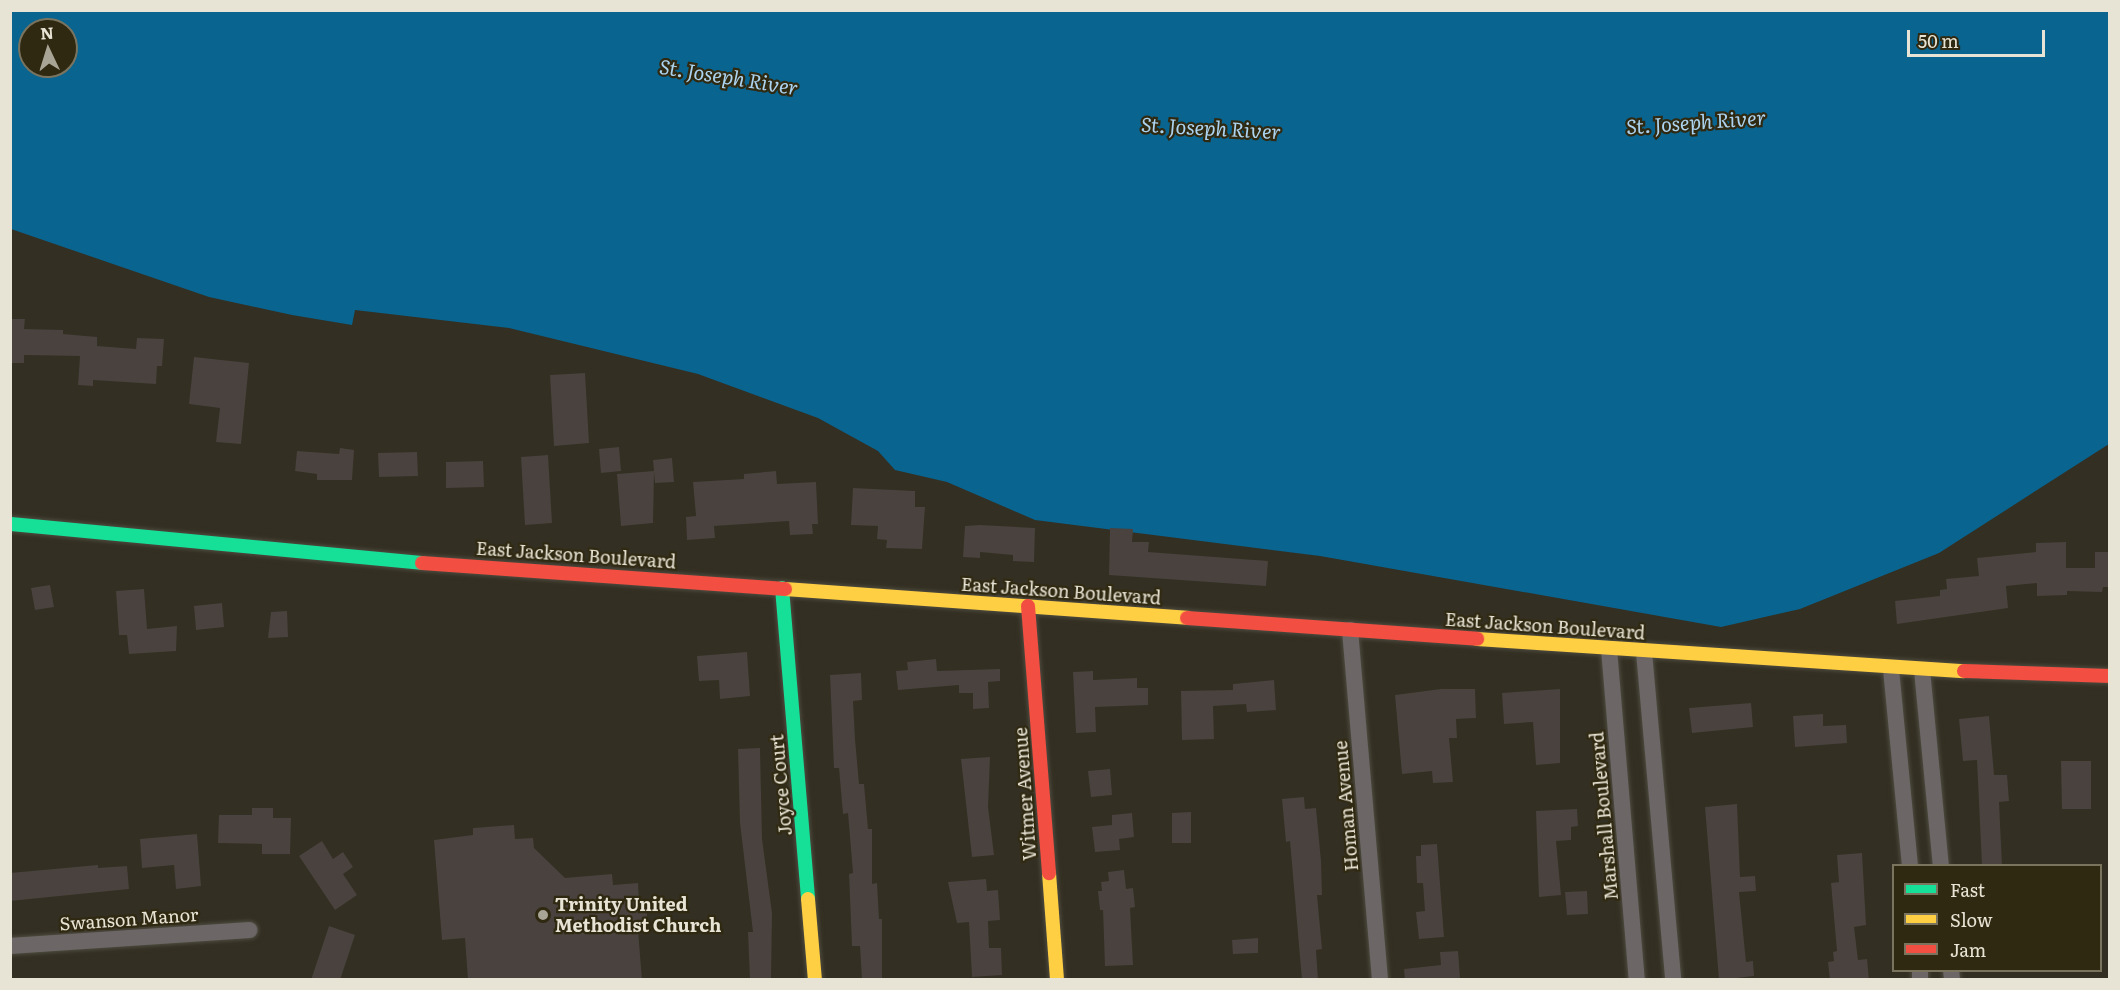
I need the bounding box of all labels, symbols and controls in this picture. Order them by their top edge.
north arrow [18,18,78,78]
scale bar [1910,18,2048,56]
text: N [39,20,54,44]
text: 50 m [1918,27,1959,54]
water label: St. Joseph River [658,53,800,99]
water label: St. Joseph River [1625,104,1767,138]
water label: St. Joseph River [1140,111,1282,143]
street label: East Jackson Boulevard [475,537,677,573]
street label: East Jackson Boulevard [960,573,1162,609]
street label: East Jackson Boulevard [1444,608,1646,644]
street label: Witmer Avenue [1010,727,1040,861]
street label: Marshall Boulevard [1586,731,1622,901]
street label: Joyce Court [766,733,796,837]
street label: Homan Avenue [1330,740,1362,872]
legend [1892,864,2102,972]
text: Fast [1950,876,1985,903]
place label: Trinity United Methodist Church [555,894,721,936]
street label: Swanson Manor [59,903,199,935]
text: Slow [1950,906,1992,933]
marker: Trinity United Methodist Church [536,908,550,922]
text: Jam [1950,936,1986,963]

